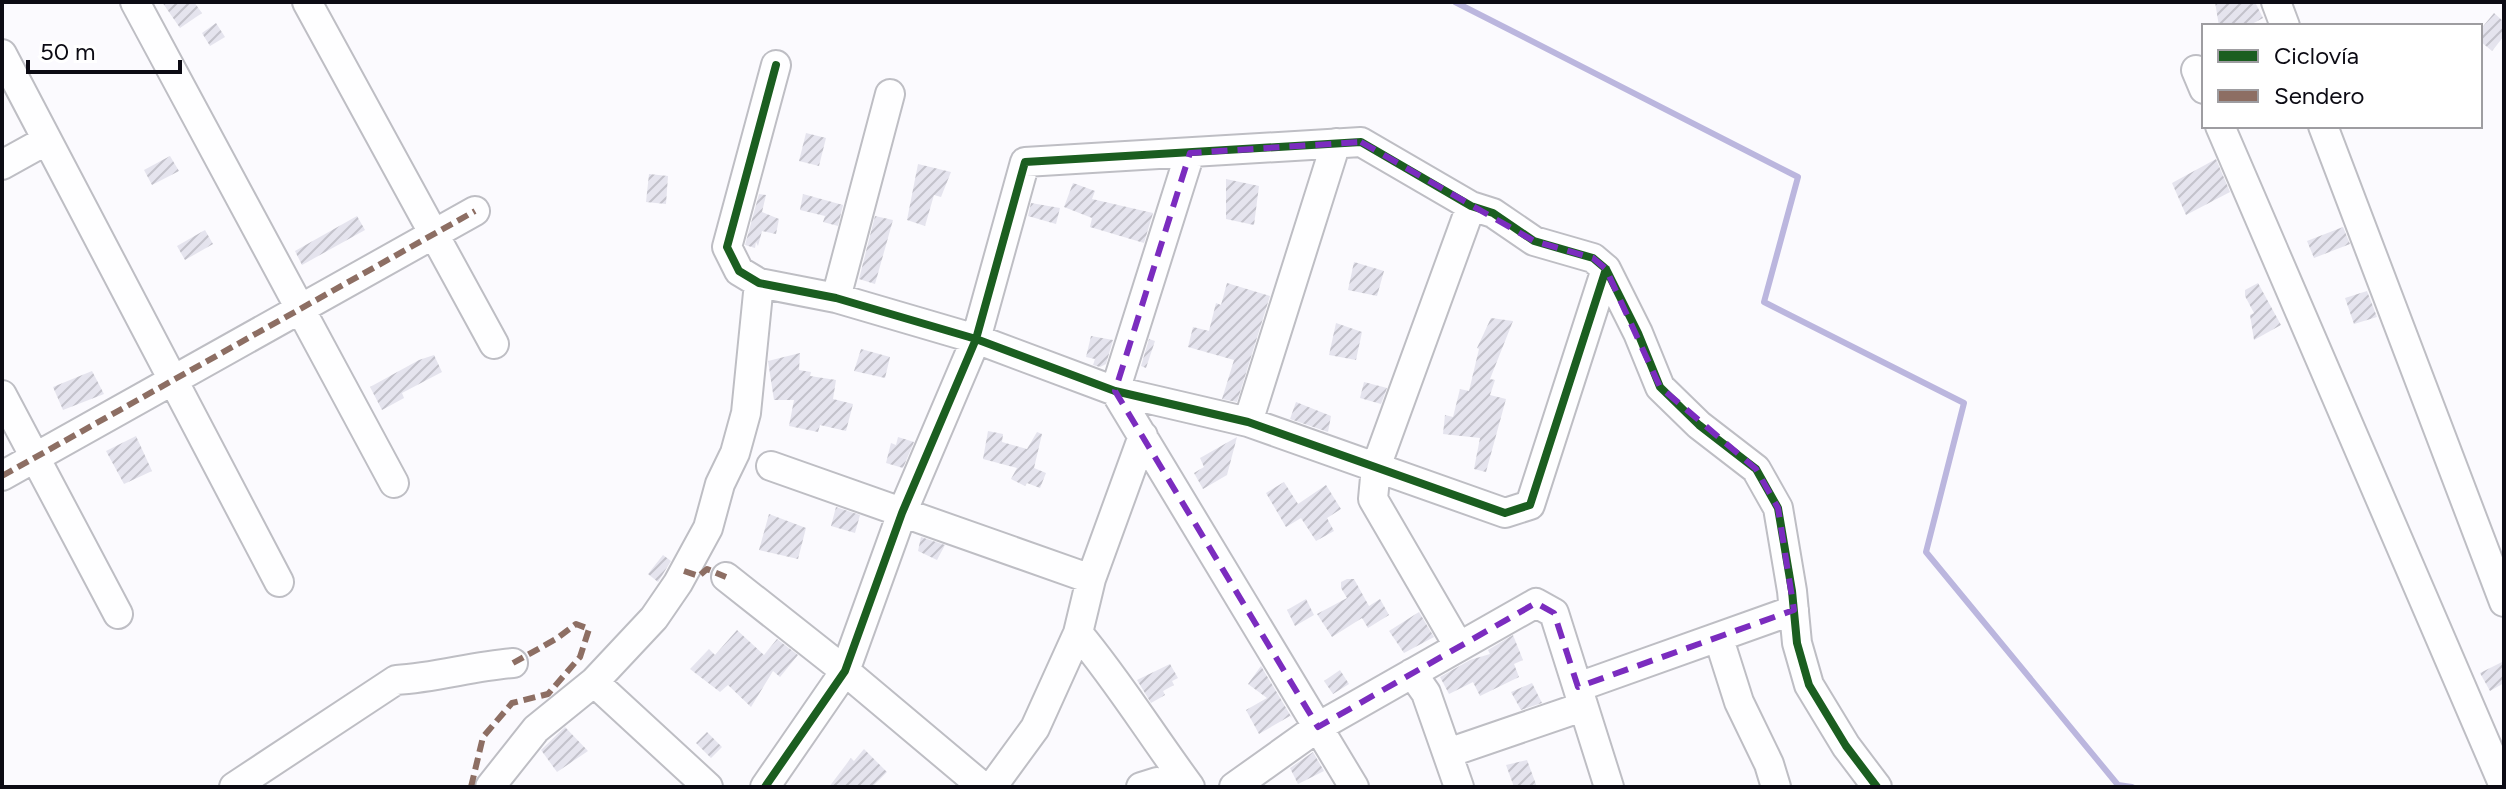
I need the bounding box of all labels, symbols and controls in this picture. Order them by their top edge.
scale bar [28,24,180,74]
legend [2202,24,2482,128]
text: 50 m [40,37,96,66]
text: Ciclovía [2274,41,2359,70]
text: Sendero [2274,81,2364,110]

